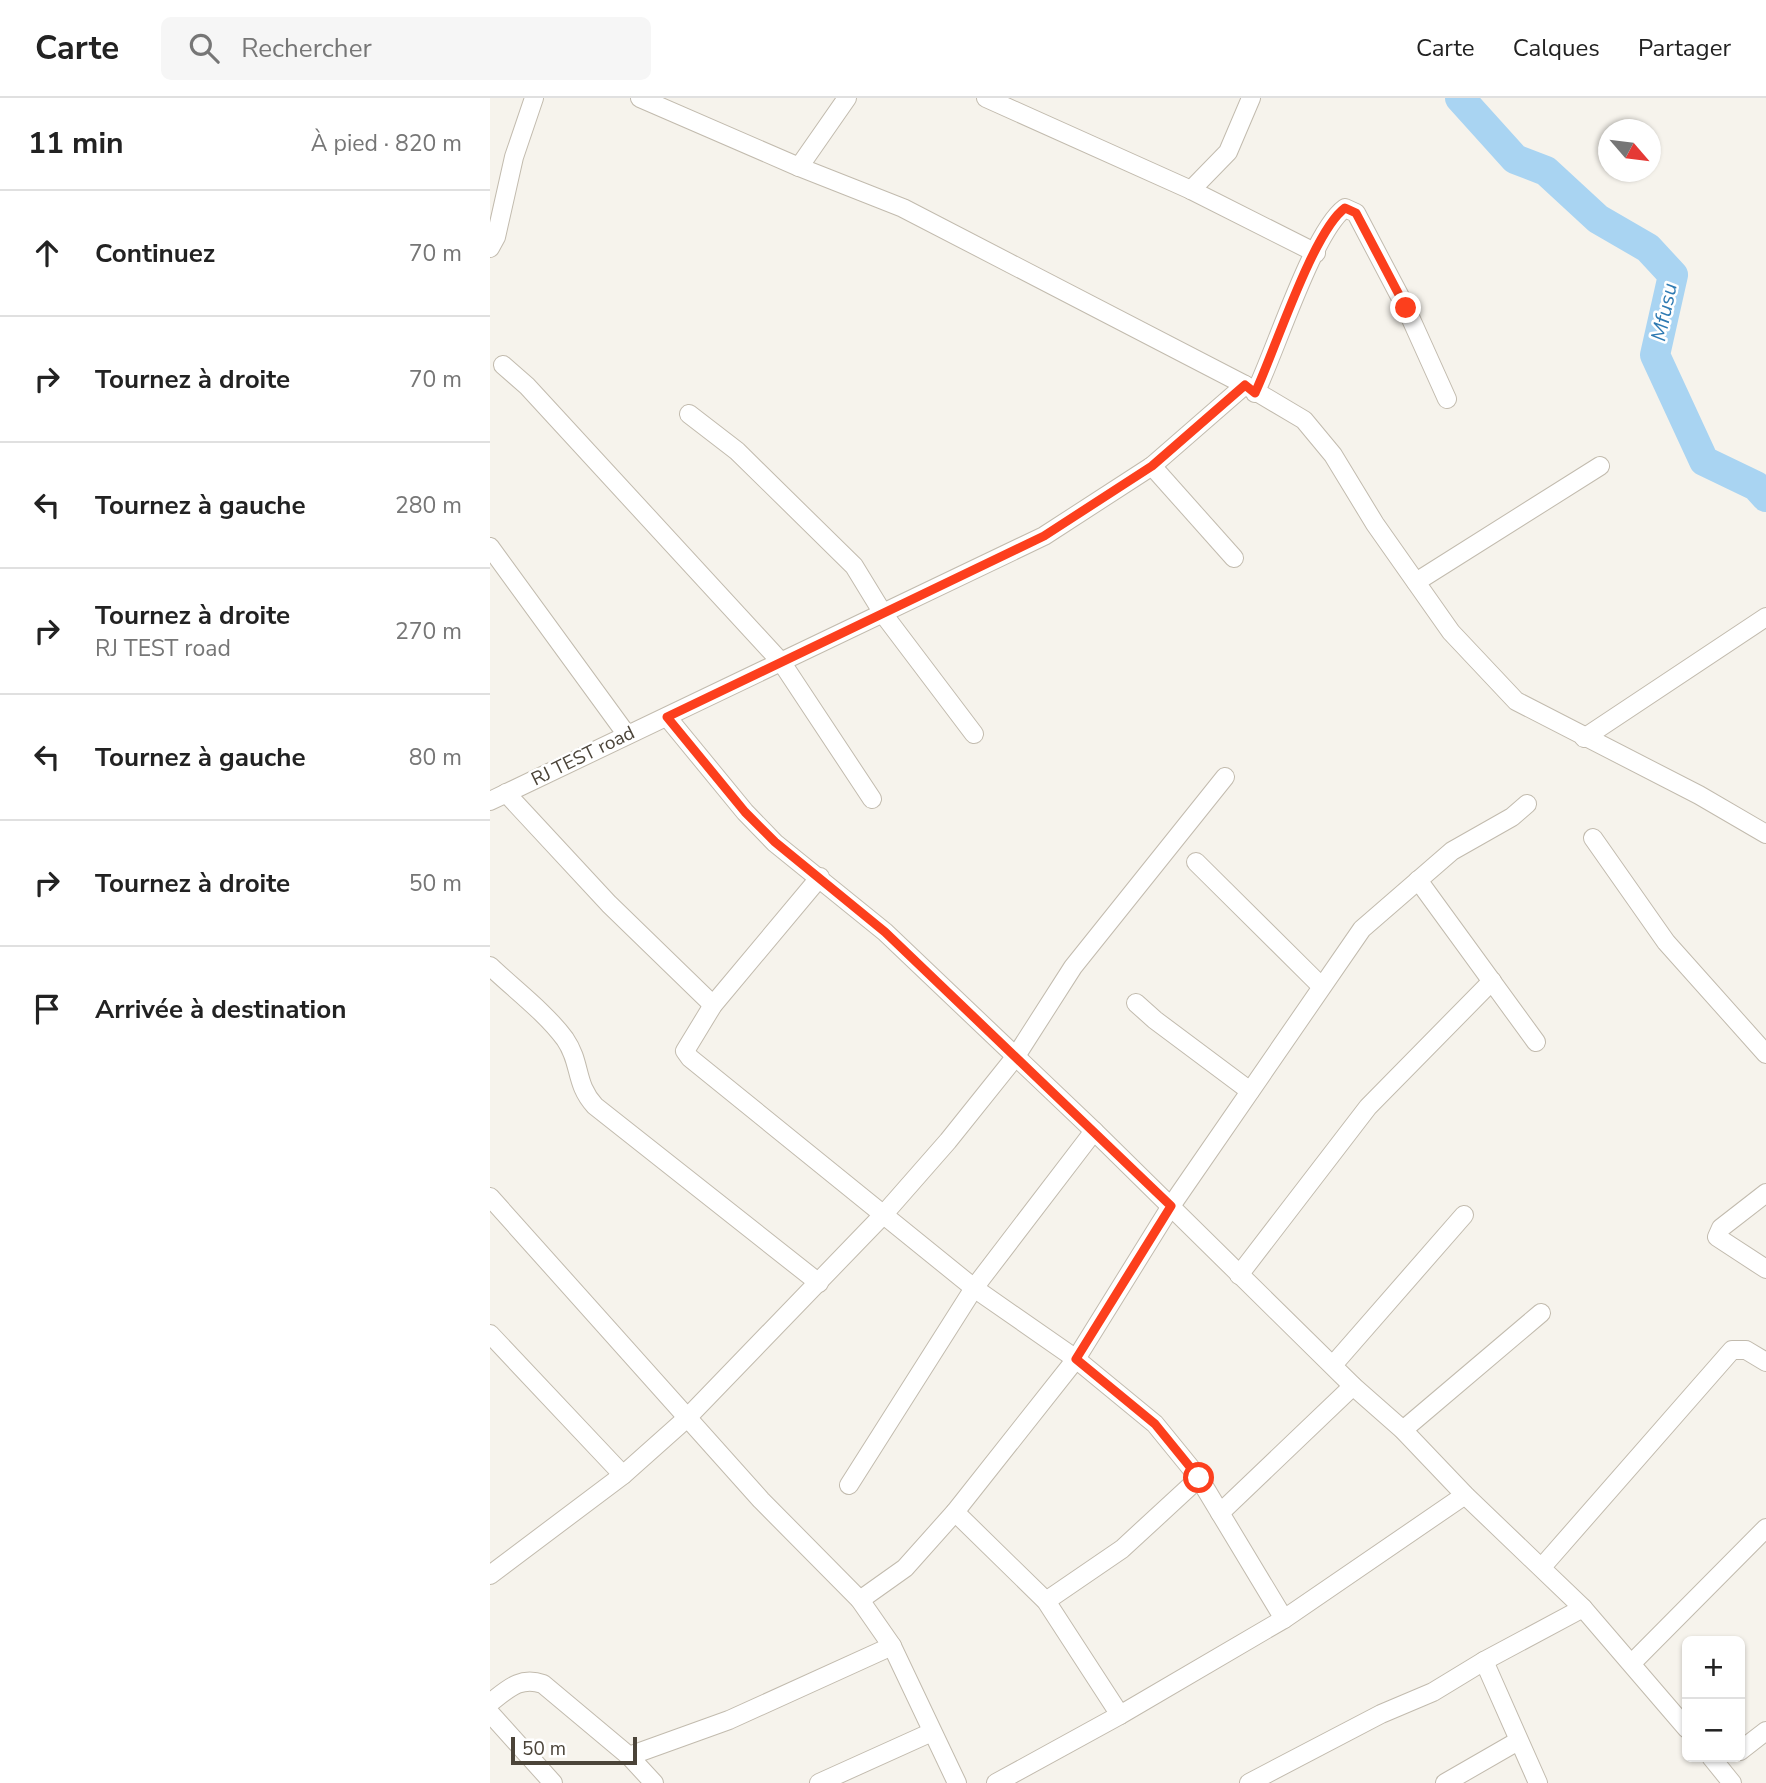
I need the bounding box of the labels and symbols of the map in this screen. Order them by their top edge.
north arrow [1598,119,1661,182]
water label: Mfusu [1644,280,1684,344]
route end [1390,292,1421,323]
street label: RJ TEST road [527,720,639,792]
route start [1183,1462,1214,1493]
scale bar [511,1734,637,1766]

